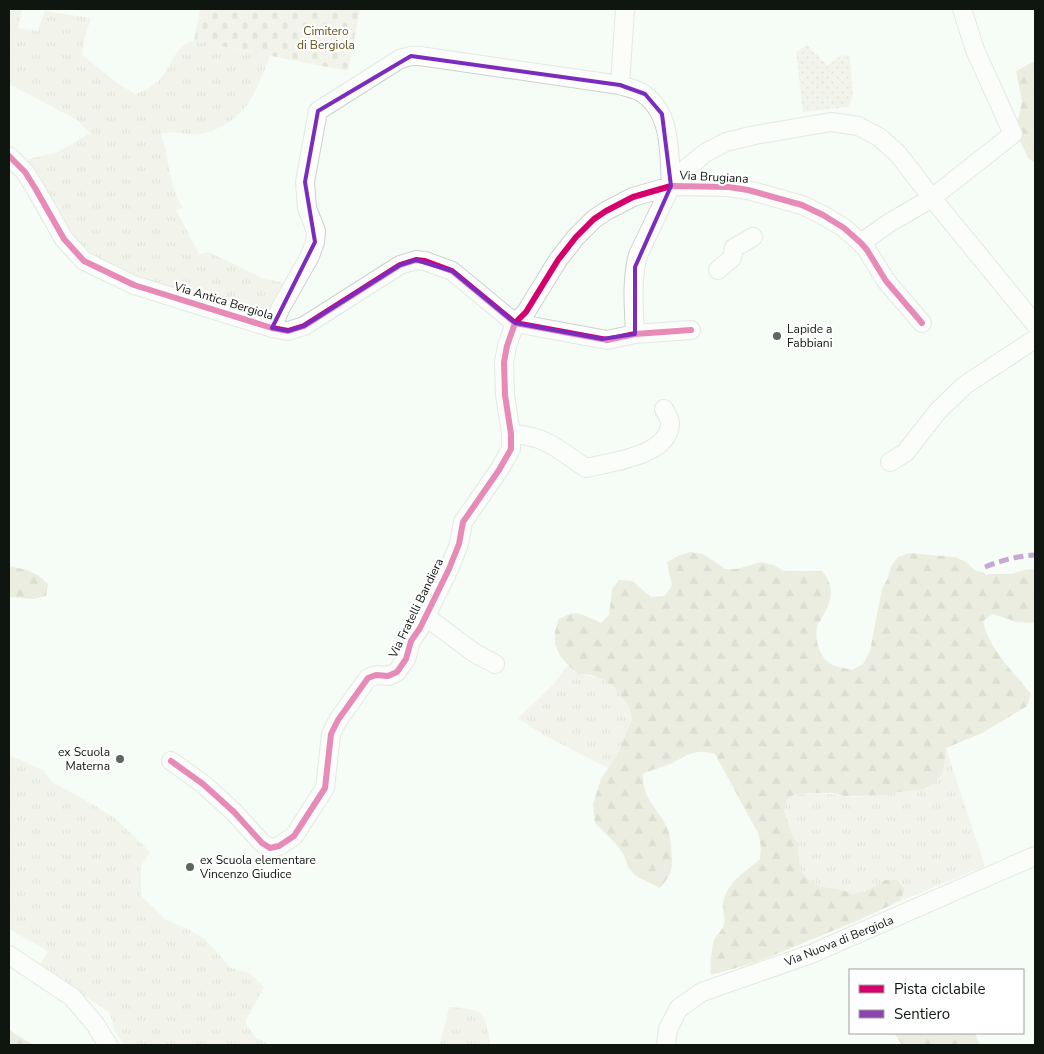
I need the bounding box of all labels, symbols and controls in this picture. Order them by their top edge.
park label: Cimitero di Bergiola [297,23,355,53]
street label: Via Brugiana [678,167,749,187]
street label: Via Antica Bergiola [171,278,276,324]
place label: Lapide a Fabbiani [787,321,832,351]
marker: Lapide a Fabbiani [771,330,783,342]
street label: Via Fratelli Bandiera [384,555,447,661]
place label: ex Scuola Materna [58,744,110,774]
marker: ex Scuola Materna [114,753,126,765]
place label: ex Scuola elementare Vincenzo Giudice [199,852,316,882]
marker: ex Scuola elementare Vincenzo Giudice [184,861,196,873]
street label: Via Nuova di Bergiola [781,912,896,971]
legend [849,969,1024,1034]
text: Pista ciclabile [894,979,986,999]
text: Sentiero [894,1004,950,1024]

